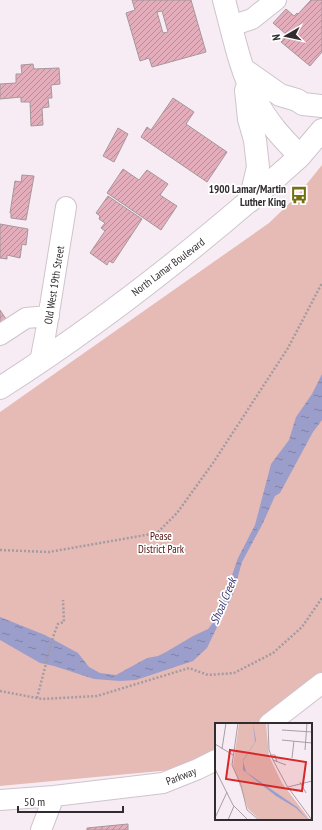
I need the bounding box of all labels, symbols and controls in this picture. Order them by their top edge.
north arrow [266,16,306,56]
text: N [269,33,284,42]
place label: 1900 Lamar/Martin Luther King [209,182,286,209]
bus stop icon: 1900 Lamar/Martin Luther King [289,185,309,205]
street label: North Lamar Boulevard [129,235,208,299]
street label: Old West 19th Street [41,245,67,325]
park label: Pease District Park [138,529,185,556]
water label: Shoal Creek [207,574,240,626]
inset map [215,723,312,820]
street label: Parkway [164,764,199,788]
scale bar [18,788,123,814]
text: 50 m [24,794,45,809]

